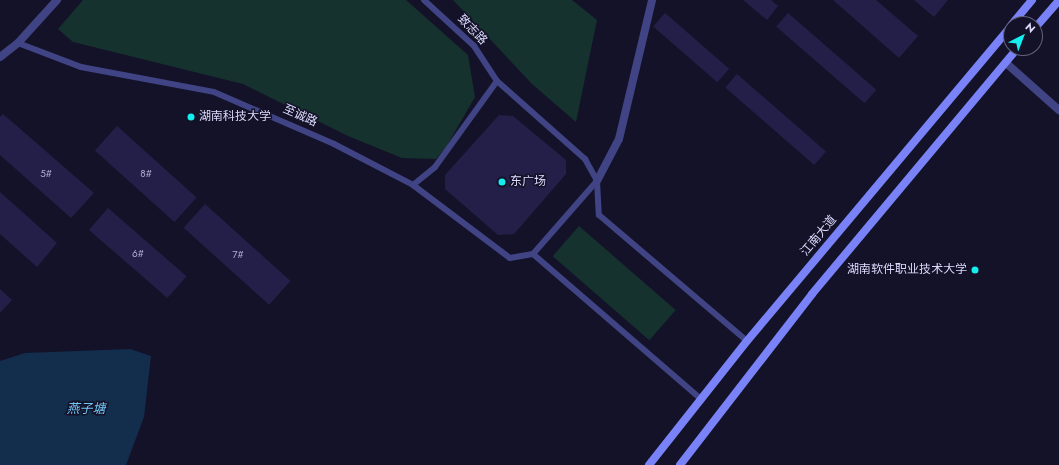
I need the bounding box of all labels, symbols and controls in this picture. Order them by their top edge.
street label: 致志路 [454,12,490,48]
north arrow [1003,16,1043,56]
text: N [1022,19,1039,37]
street label: 至诚路 [281,102,319,130]
place label: 湖南科技大学 [199,110,271,124]
marker: 湖南科技大学 [186,112,196,122]
house number: 5# [40,168,52,180]
house number: 8# [140,168,152,180]
place label: 东广场 [510,175,546,189]
marker: 东广场 [497,177,507,187]
street label: 江南大道 [798,213,840,259]
house number: 6# [132,248,144,260]
house number: 7# [232,249,244,261]
place label: 湖南软件职业技术大学 [847,263,967,277]
marker: 湖南软件职业技术大学 [970,265,980,275]
water label: 燕子塘 [67,401,105,417]

